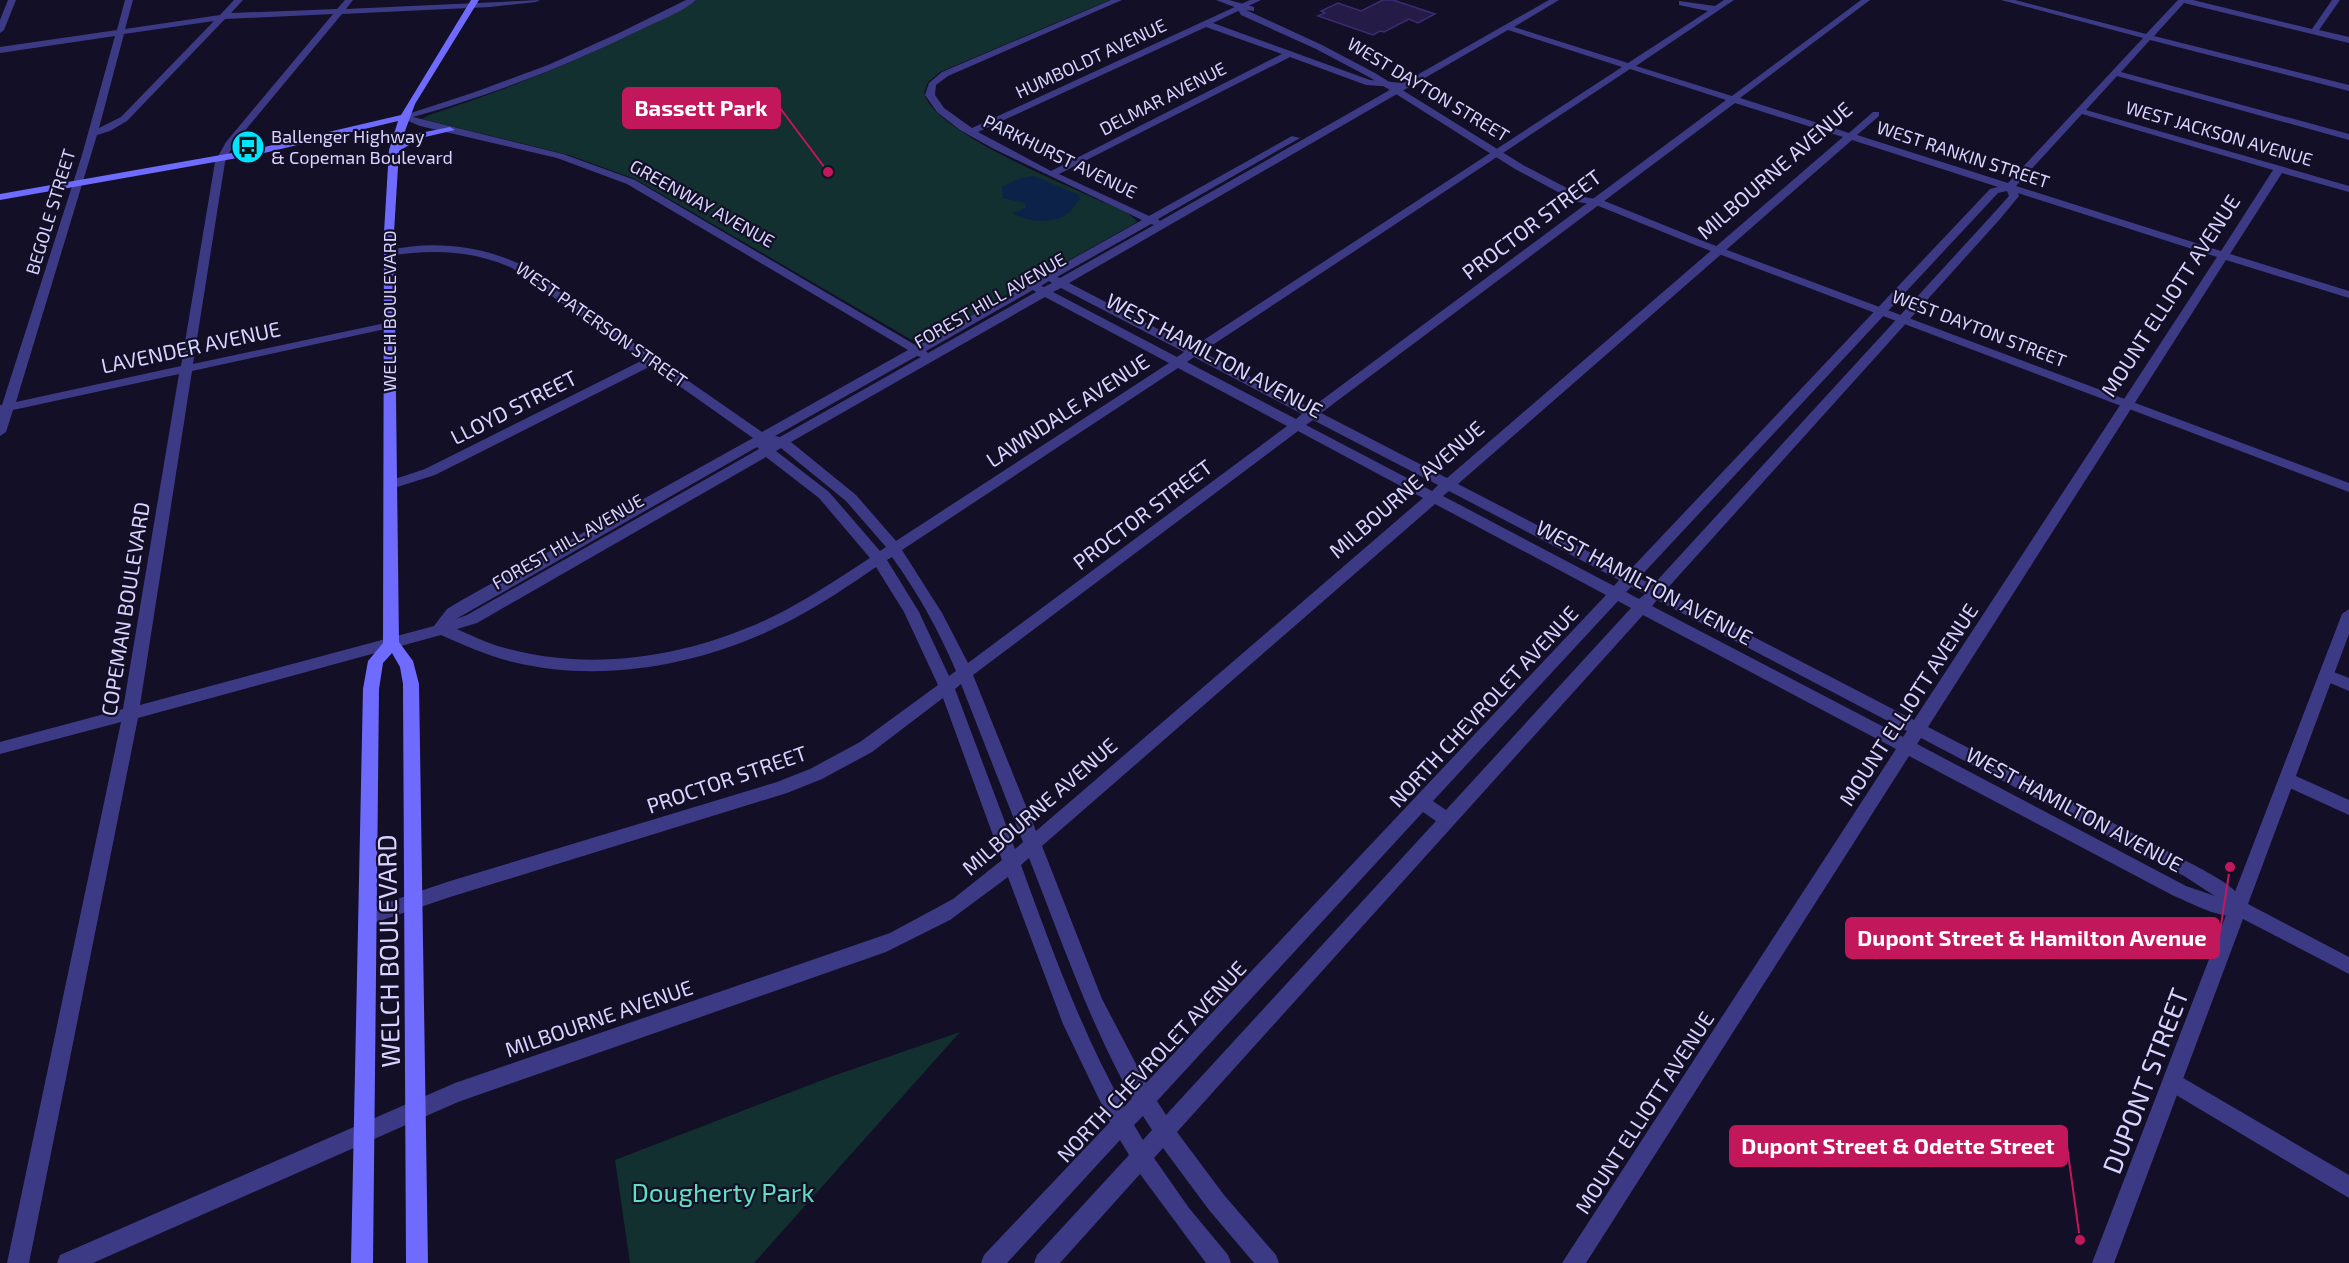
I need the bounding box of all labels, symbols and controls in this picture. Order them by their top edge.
street label: HUMBOLDT AVENUE [1012,13,1170,103]
street label: WEST DAYTON STREET [1344,32,1514,146]
street label: DELMAR AVENUE [1095,57,1230,140]
callout: Bassett Park [623,88,780,128]
text: Bassett Park [635,94,768,120]
street label: MILBOURNE AVENUE [1692,96,1857,244]
street label: WEST JACKSON AVENUE [2123,96,2315,170]
street label: PARKHURST AVENUE [980,109,1141,203]
street label: WEST RANKIN STREET [1874,116,2053,193]
place label: Ballenger Highway & Copeman Boulevard [271,125,453,168]
bus stop icon: Ballenger Highway & Copeman Boulevard [230,129,266,165]
street label: BEGOLE STREET [21,146,80,277]
street label: GREENWAY AVENUE [626,154,779,252]
street label: PROCTOR STREET [1457,163,1606,284]
street label: MOUNT ELLIOTT AVENUE [2095,190,2244,401]
street label: WELCH BOULEVARD [378,230,400,392]
street label: FOREST HILL AVENUE [910,248,1069,353]
street label: WEST PATERSON STREET [512,257,692,392]
street label: WEST DAYTON STREET [1889,285,2070,372]
street label: WEST HAMILTON AVENUE [1102,287,1327,422]
street label: LAVENDER AVENUE [99,315,283,378]
street label: LAWNDALE AVENUE [981,348,1153,472]
street label: LLOYD STREET [446,364,581,449]
street label: MILBOURNE AVENUE [1324,415,1489,563]
street label: PROCTOR STREET [1068,453,1217,574]
street label: FOREST HILL AVENUE [488,489,647,594]
street label: COPEMAN BOULEVARD [95,500,154,718]
street label: WEST HAMILTON AVENUE [1532,514,1757,649]
street label: MOUNT ELLIOTT AVENUE [1833,599,1982,810]
street label: NORTH CHEVROLET AVENUE [1383,600,1583,812]
street label: MILBOURNE AVENUE [957,732,1122,880]
street label: PROCTOR STREET [643,739,810,818]
street label: WEST HAMILTON AVENUE [1962,741,2187,876]
street label: WELCH BOULEVARD [370,834,405,1068]
callout: Dupont Street & Hamilton Avenue [1846,918,2219,958]
text: Dupont Street & Hamilton Avenue [1857,924,2207,950]
street label: NORTH CHEVROLET AVENUE [1051,955,1251,1167]
street label: MILBOURNE AVENUE [501,974,696,1061]
street label: DUPONT STREET [2095,983,2194,1177]
street label: MOUNT ELLIOTT AVENUE [1569,1007,1718,1218]
callout: Dupont Street & Odette Street [1730,1126,2067,1166]
text: Dupont Street & Odette Street [1741,1132,2055,1158]
park label: Dougherty Park [632,1176,814,1207]

